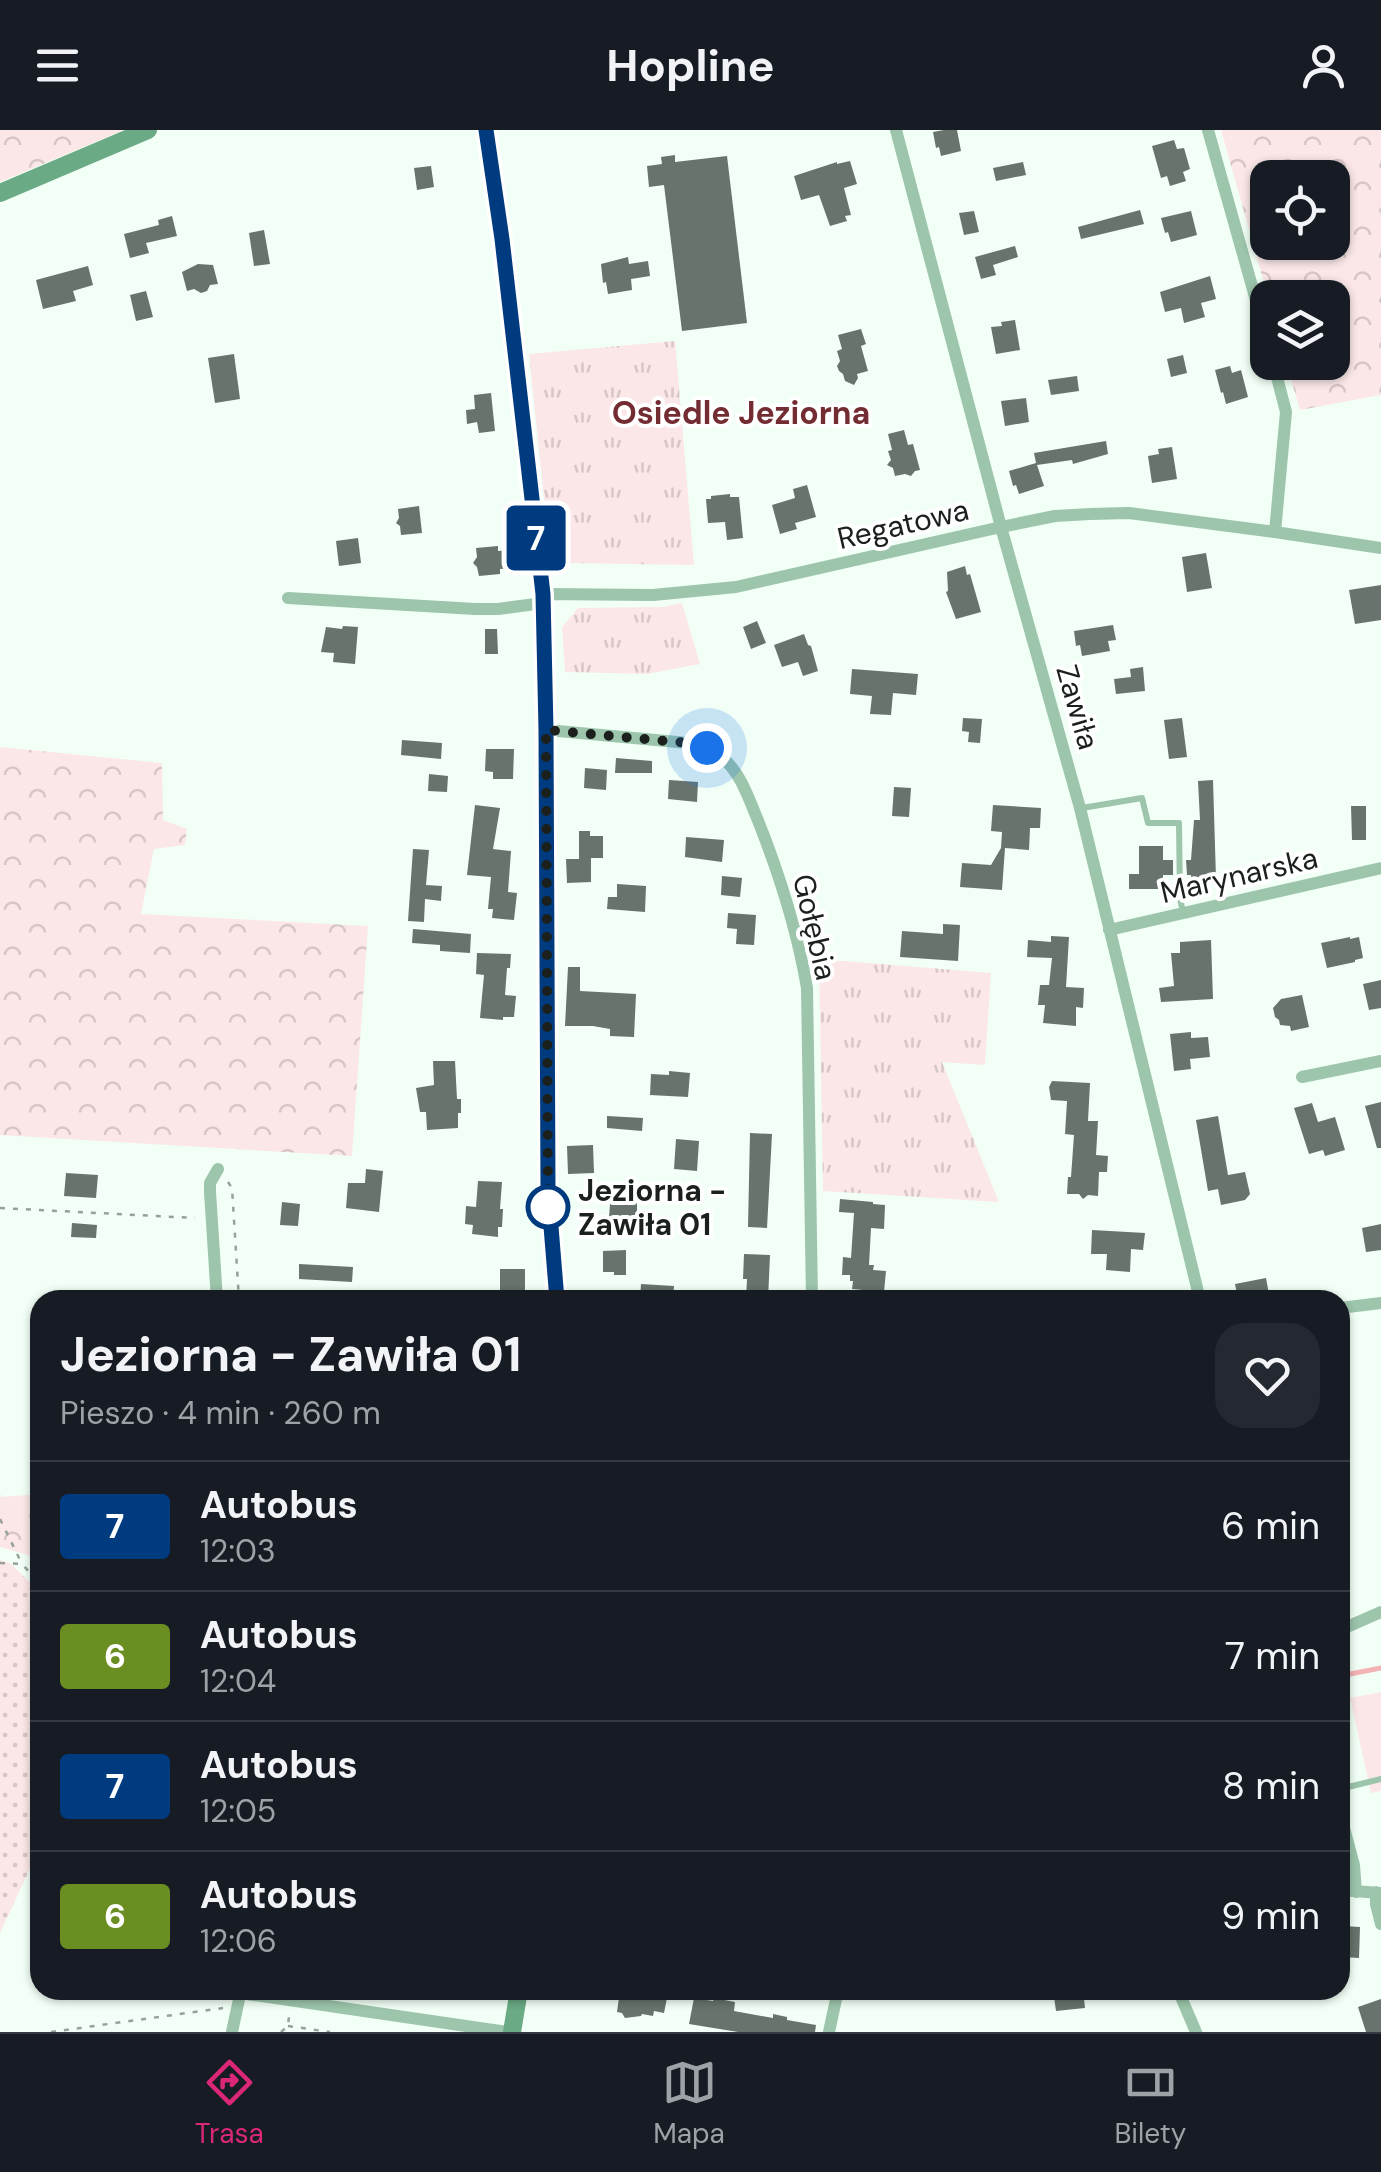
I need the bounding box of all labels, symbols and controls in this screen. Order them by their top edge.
text: Hopline [606,36,775,95]
icon: menu [30,38,85,93]
icon: person [1296,38,1351,93]
map controls [1250,160,1350,380]
button: locate [1250,160,1350,260]
button: layers [1250,280,1350,380]
district label: Osiedle Jeziorna [612,392,870,434]
street label: Regatowa [833,490,973,558]
line badge: 7 [504,506,568,570]
text: 7 [527,515,545,561]
street label: Zawiła [1047,660,1109,754]
your location [682,723,732,773]
street label: Marynarska [1156,838,1322,912]
street label: Gołębia [784,870,846,984]
place label: Jeziorna - Zawiła 01 [578,1171,726,1244]
marker: Jeziorna - Zawiła 01 [527,1186,569,1228]
text: Jeziorna - Zawiła 01 [60,1323,521,1386]
button: heart [1215,1323,1320,1428]
text: Pieszo · 4 min · 260 m [60,1392,381,1434]
text: Autobus [200,1480,358,1530]
text: 6 min [1221,1501,1320,1551]
text: 7 [106,1503,124,1549]
text: 12:03 [200,1530,276,1572]
text: Autobus [200,1610,358,1660]
text: 7 min [1225,1631,1320,1681]
text: 6 [104,1633,126,1679]
text: 12:04 [200,1660,276,1702]
text: Autobus [200,1740,358,1790]
text: 8 min [1222,1761,1320,1811]
text: 7 [106,1763,124,1809]
text: 12:05 [200,1790,276,1832]
text: Autobus [200,1870,358,1920]
text: 9 min [1221,1891,1320,1941]
text: 6 [104,1893,126,1939]
text: 12:06 [200,1920,277,1962]
tab: Trasa [195,2055,264,2152]
tab: Mapa [653,2055,725,2152]
tab: Bilety [1114,2055,1186,2152]

